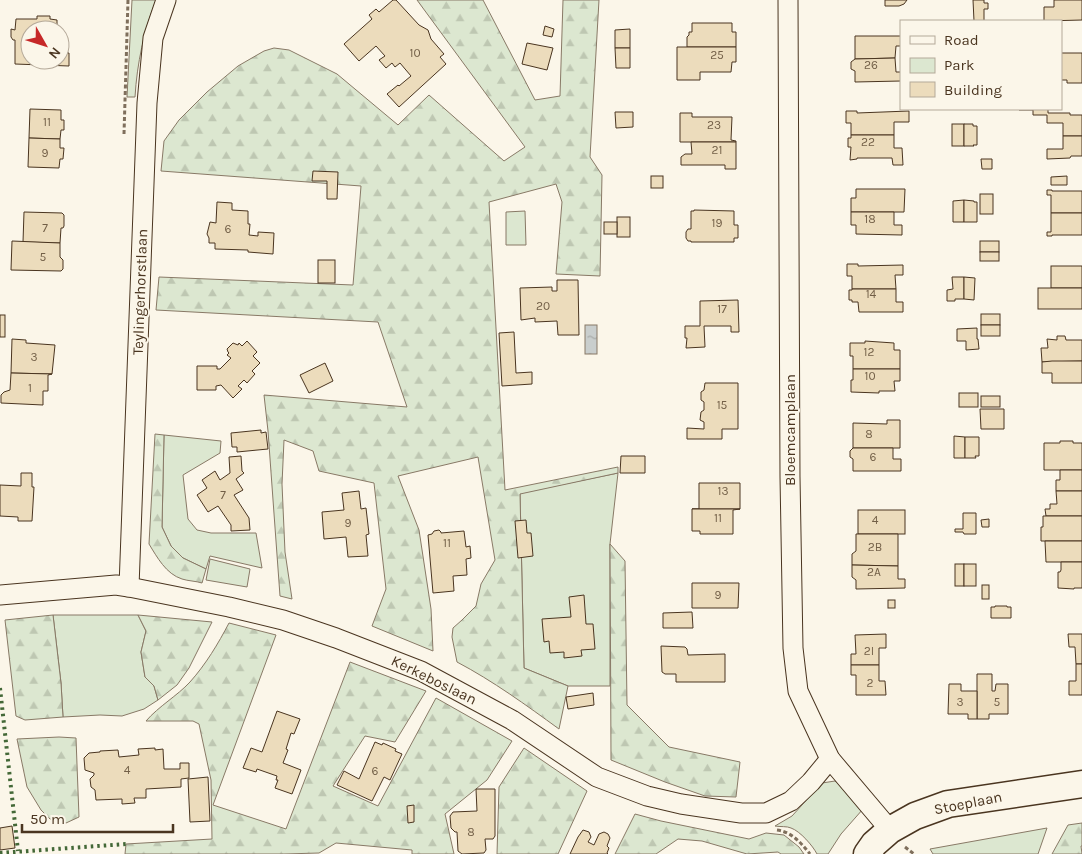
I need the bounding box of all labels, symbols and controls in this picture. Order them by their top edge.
north arrow [20,20,70,70]
legend [900,20,1062,110]
text: Road [944,31,979,49]
text: N [45,44,64,62]
house number: 10 [409,46,421,60]
house number: 25 [710,48,724,62]
text: Park [944,56,974,74]
house number: 26 [864,58,878,72]
text: Building [944,81,1002,99]
house number: 11 [43,115,51,129]
house number: 23 [707,118,721,132]
house number: 22 [861,135,875,149]
house number: 21 [712,143,722,157]
house number: 9 [42,146,49,160]
house number: 18 [864,212,876,226]
house number: 19 [712,216,722,230]
house number: 7 [42,221,48,235]
house number: 6 [225,222,232,236]
street label: Teylingerhorstlaan [129,229,151,355]
house number: 5 [40,250,47,264]
house number: 14 [866,287,877,301]
house number: 20 [536,299,550,313]
house number: 17 [717,302,727,316]
house number: 12 [864,345,875,359]
house number: 3 [30,350,38,364]
house number: 10 [864,369,876,383]
street label: Bloemcamplaan [781,374,799,486]
house number: 1 [28,381,32,395]
house number: 15 [717,398,728,412]
house number: 8 [865,427,873,441]
house number: 6 [870,450,877,464]
house number: 13 [717,484,729,498]
house number: 7 [220,488,226,502]
house number: 11 [714,511,722,525]
house number: 4 [872,513,879,527]
house number: 9 [345,516,352,530]
house number: 11 [443,536,451,550]
house number: 2B [868,540,882,554]
house number: 2A [867,565,881,579]
house number: 9 [715,588,722,602]
house number: 2I [864,644,874,658]
street label: Kerkeboslaan [388,651,480,709]
house number: 2 [867,676,874,690]
house number: 3 [956,695,964,709]
house number: 5 [994,695,1001,709]
house number: 4 [124,763,131,777]
house number: 6 [372,764,379,778]
street label: Stoeplaan [932,788,1004,818]
scale bar [22,802,174,834]
text: 50 m [30,810,65,828]
house number: 8 [467,825,475,839]

